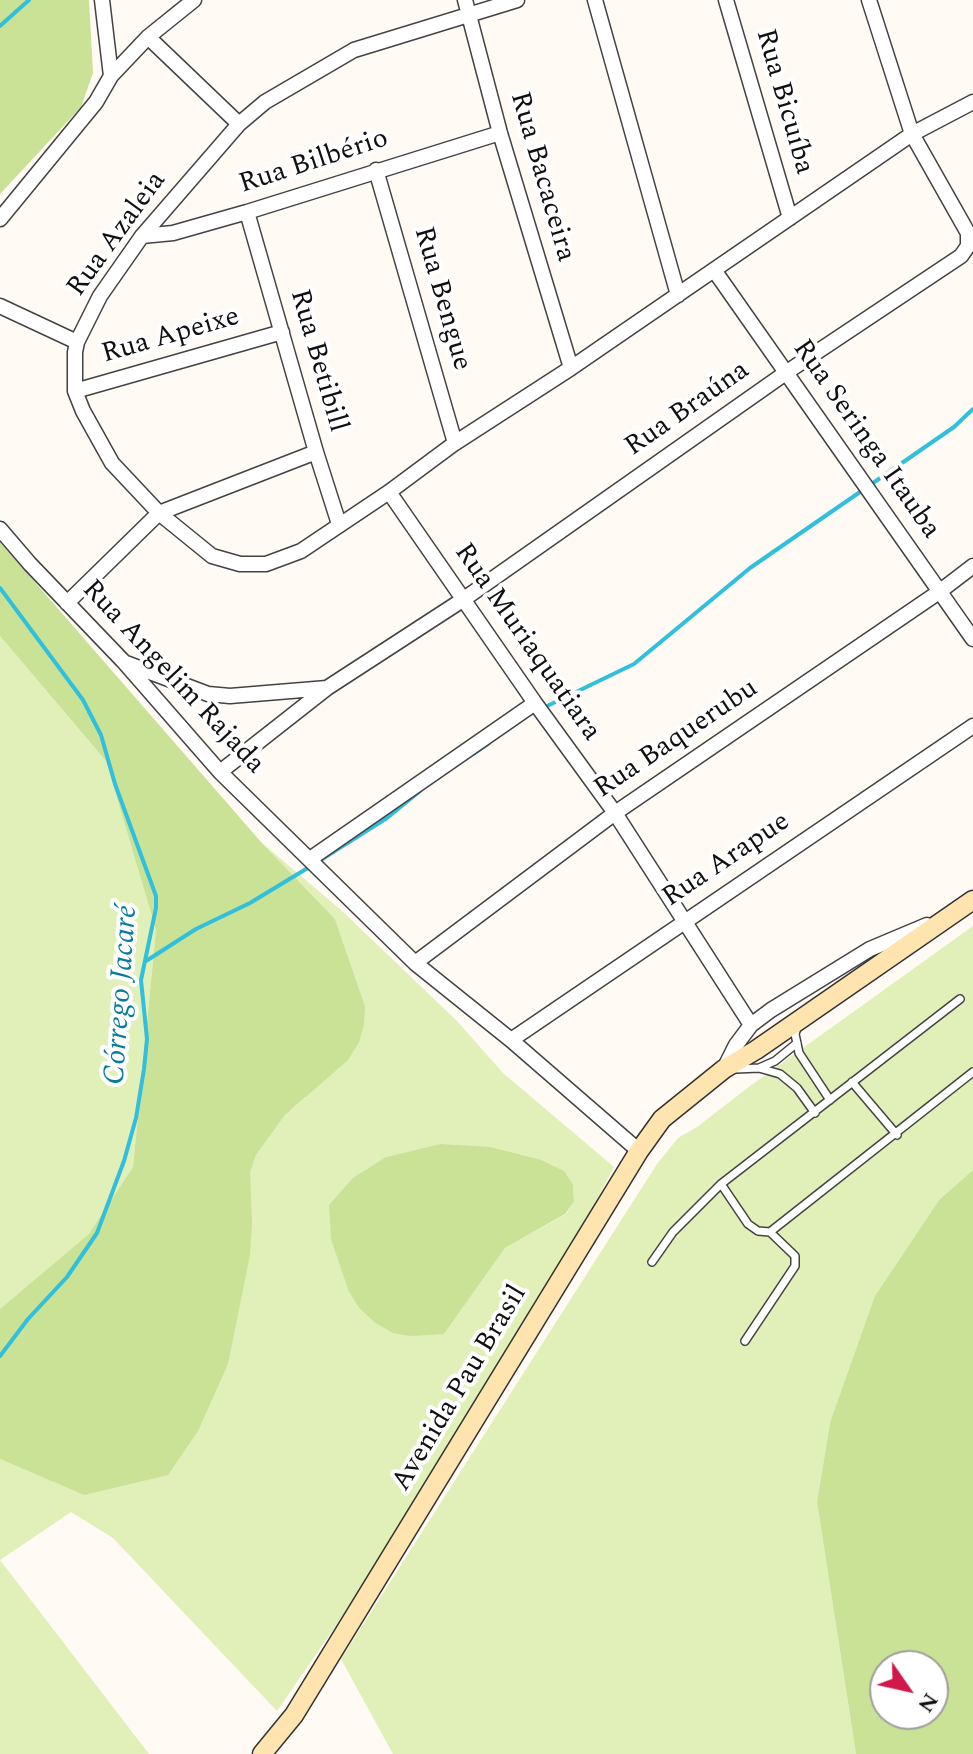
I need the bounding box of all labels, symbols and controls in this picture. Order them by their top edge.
street label: Rua Bicuíba [746,26,820,178]
street label: Rua Bacaceira [501,88,581,266]
street label: Rua Bilbério [235,123,393,203]
street label: Rua Azaleia [61,166,175,304]
street label: Rua Bengue [404,223,478,375]
street label: Rua Betibill [281,286,353,436]
street label: Rua Apeixe [98,301,244,373]
street label: Rua Seringa Itauba [784,334,946,546]
street label: Rua Braúna [619,355,757,465]
street label: Rua Muriaquatiara [445,538,607,748]
street label: Rua Angelim Rajada [73,574,271,782]
street label: Rua Baquerubu [589,673,765,807]
street label: Rua Arapue [657,806,797,916]
water label: Córrego Jacaré [99,904,147,1086]
street label: Avenida Pau Brasil [386,1280,536,1498]
north arrow [869,1650,949,1730]
text: N [909,1686,946,1719]

